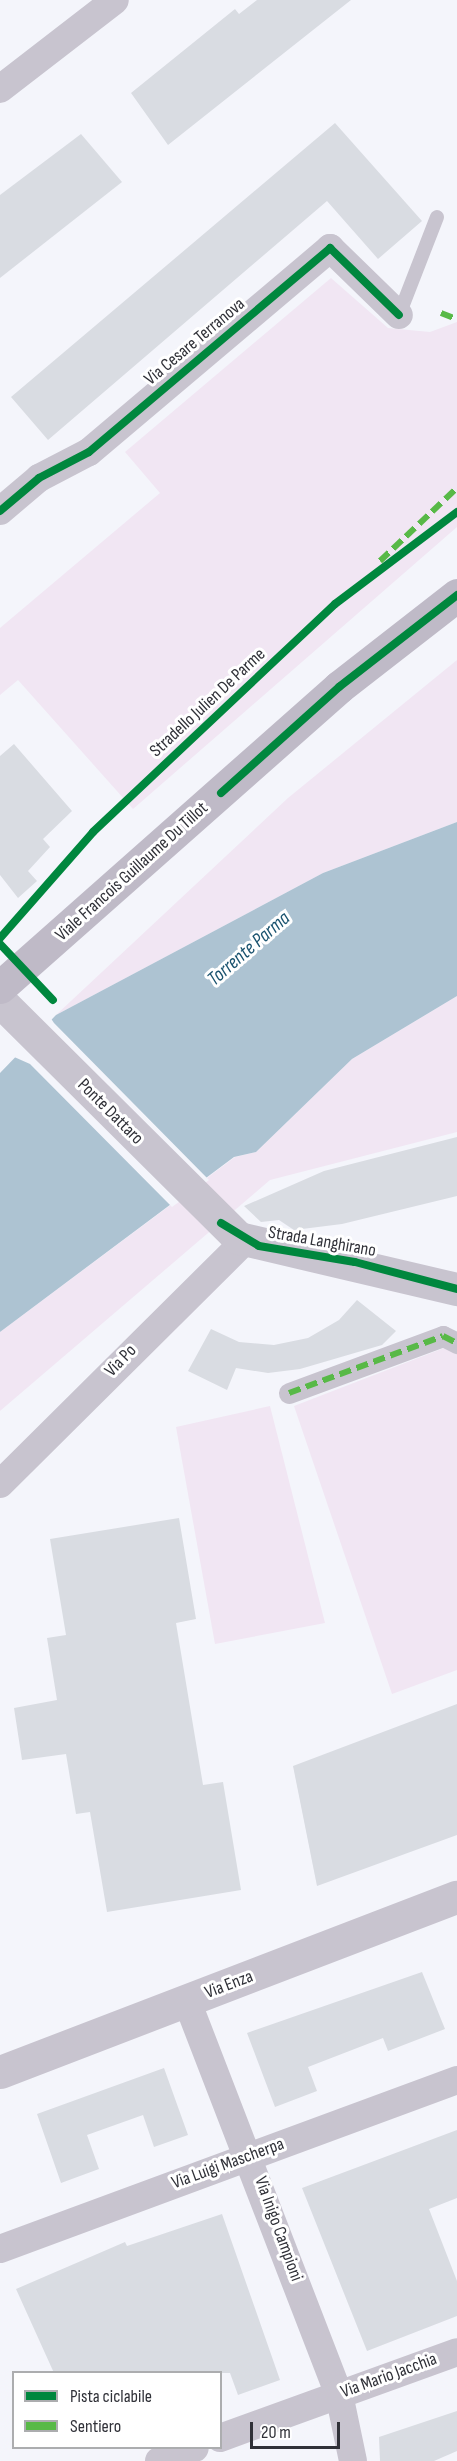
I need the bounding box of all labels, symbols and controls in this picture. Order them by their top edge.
street label: Via Cesare Terranova [140,294,250,390]
street label: Stradello Julien De Parme [146,644,270,762]
street label: Viale Francois Guillaume Du Tillot [51,798,213,946]
water label: Torrente Parma [203,907,295,991]
street label: Ponte Dattaro [73,1075,147,1149]
street label: Strada Langhirano [267,1222,377,1262]
street label: Via Po [101,1340,141,1382]
street label: Via Enza [202,1966,256,2004]
street label: Via Luigi Mascherpa [169,2134,287,2194]
street label: Via Inigo Campioni [249,2174,307,2284]
street label: Via Mario Jacchia [338,2349,440,2403]
legend [12,2371,222,2449]
text: Pista ciclabile [70,2386,152,2407]
scale bar [253,2410,343,2448]
text: Sentiero [70,2416,121,2437]
text: 20 m [261,2422,291,2443]

